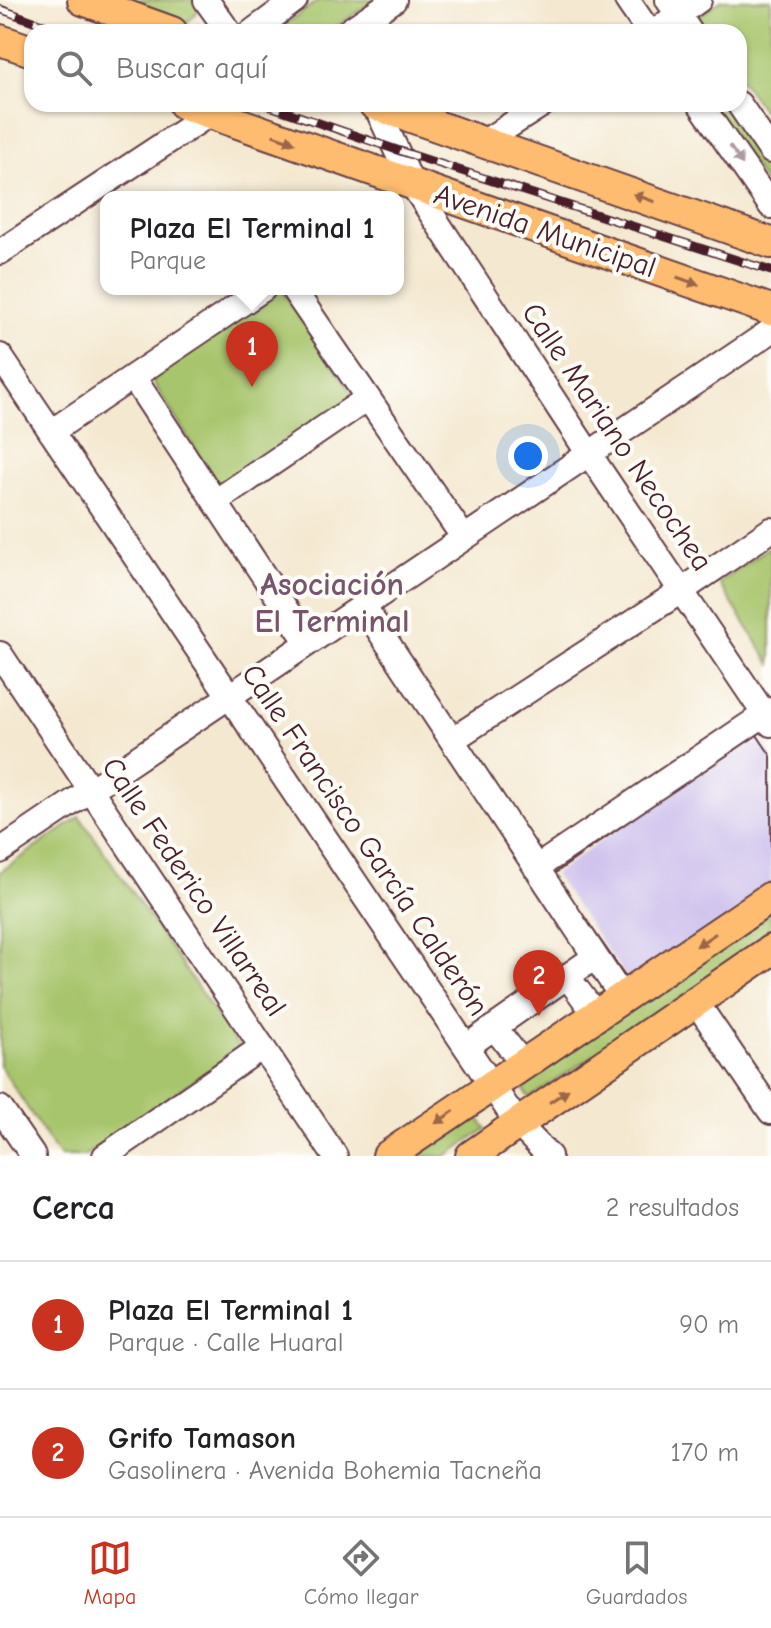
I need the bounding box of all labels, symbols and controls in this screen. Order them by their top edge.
search box [24,24,747,112]
icon: search [52,46,96,90]
text: Buscar aquí [116,51,267,86]
one-way arrow [272,133,296,146]
one-way arrow [728,145,743,166]
street label: Avenida Municipal [429,177,661,285]
popup [100,191,404,295]
one-way arrow [632,192,656,204]
text: Plaza El Terminal 1 [129,211,375,246]
text: Parque [129,246,206,276]
one-way arrow [676,275,700,287]
street label: Calle Mariano Necochea [514,296,720,578]
pin: 1 [226,321,278,387]
your location [508,436,548,476]
district label: Asociación El Terminal [254,566,410,640]
street label: Calle Francisco García Calderón [234,658,496,1022]
street label: Calle Federico Villarreal [94,751,294,1023]
one-way arrow [696,932,717,947]
pin: 2 [513,950,565,1016]
one-way arrow [548,1089,569,1104]
one-way arrow [434,1110,455,1125]
text: Cerca [32,1188,115,1228]
text: 2 resultados [606,1193,739,1223]
text: Plaza El Terminal 1 [108,1293,353,1328]
text: 1 [53,1310,63,1340]
text: 90 m [679,1310,739,1340]
text: Parque · Calle Huaral [108,1328,343,1358]
text: Grifo Tamason [108,1421,296,1456]
text: 2 [52,1438,64,1468]
text: 170 m [670,1438,739,1468]
text: Gasolinera · Avenida Bohemia Tacneña [108,1456,542,1486]
tab: Mapa [84,1536,136,1610]
tab: Cómo llegar [304,1536,418,1610]
tab: Guardados [586,1536,687,1610]

